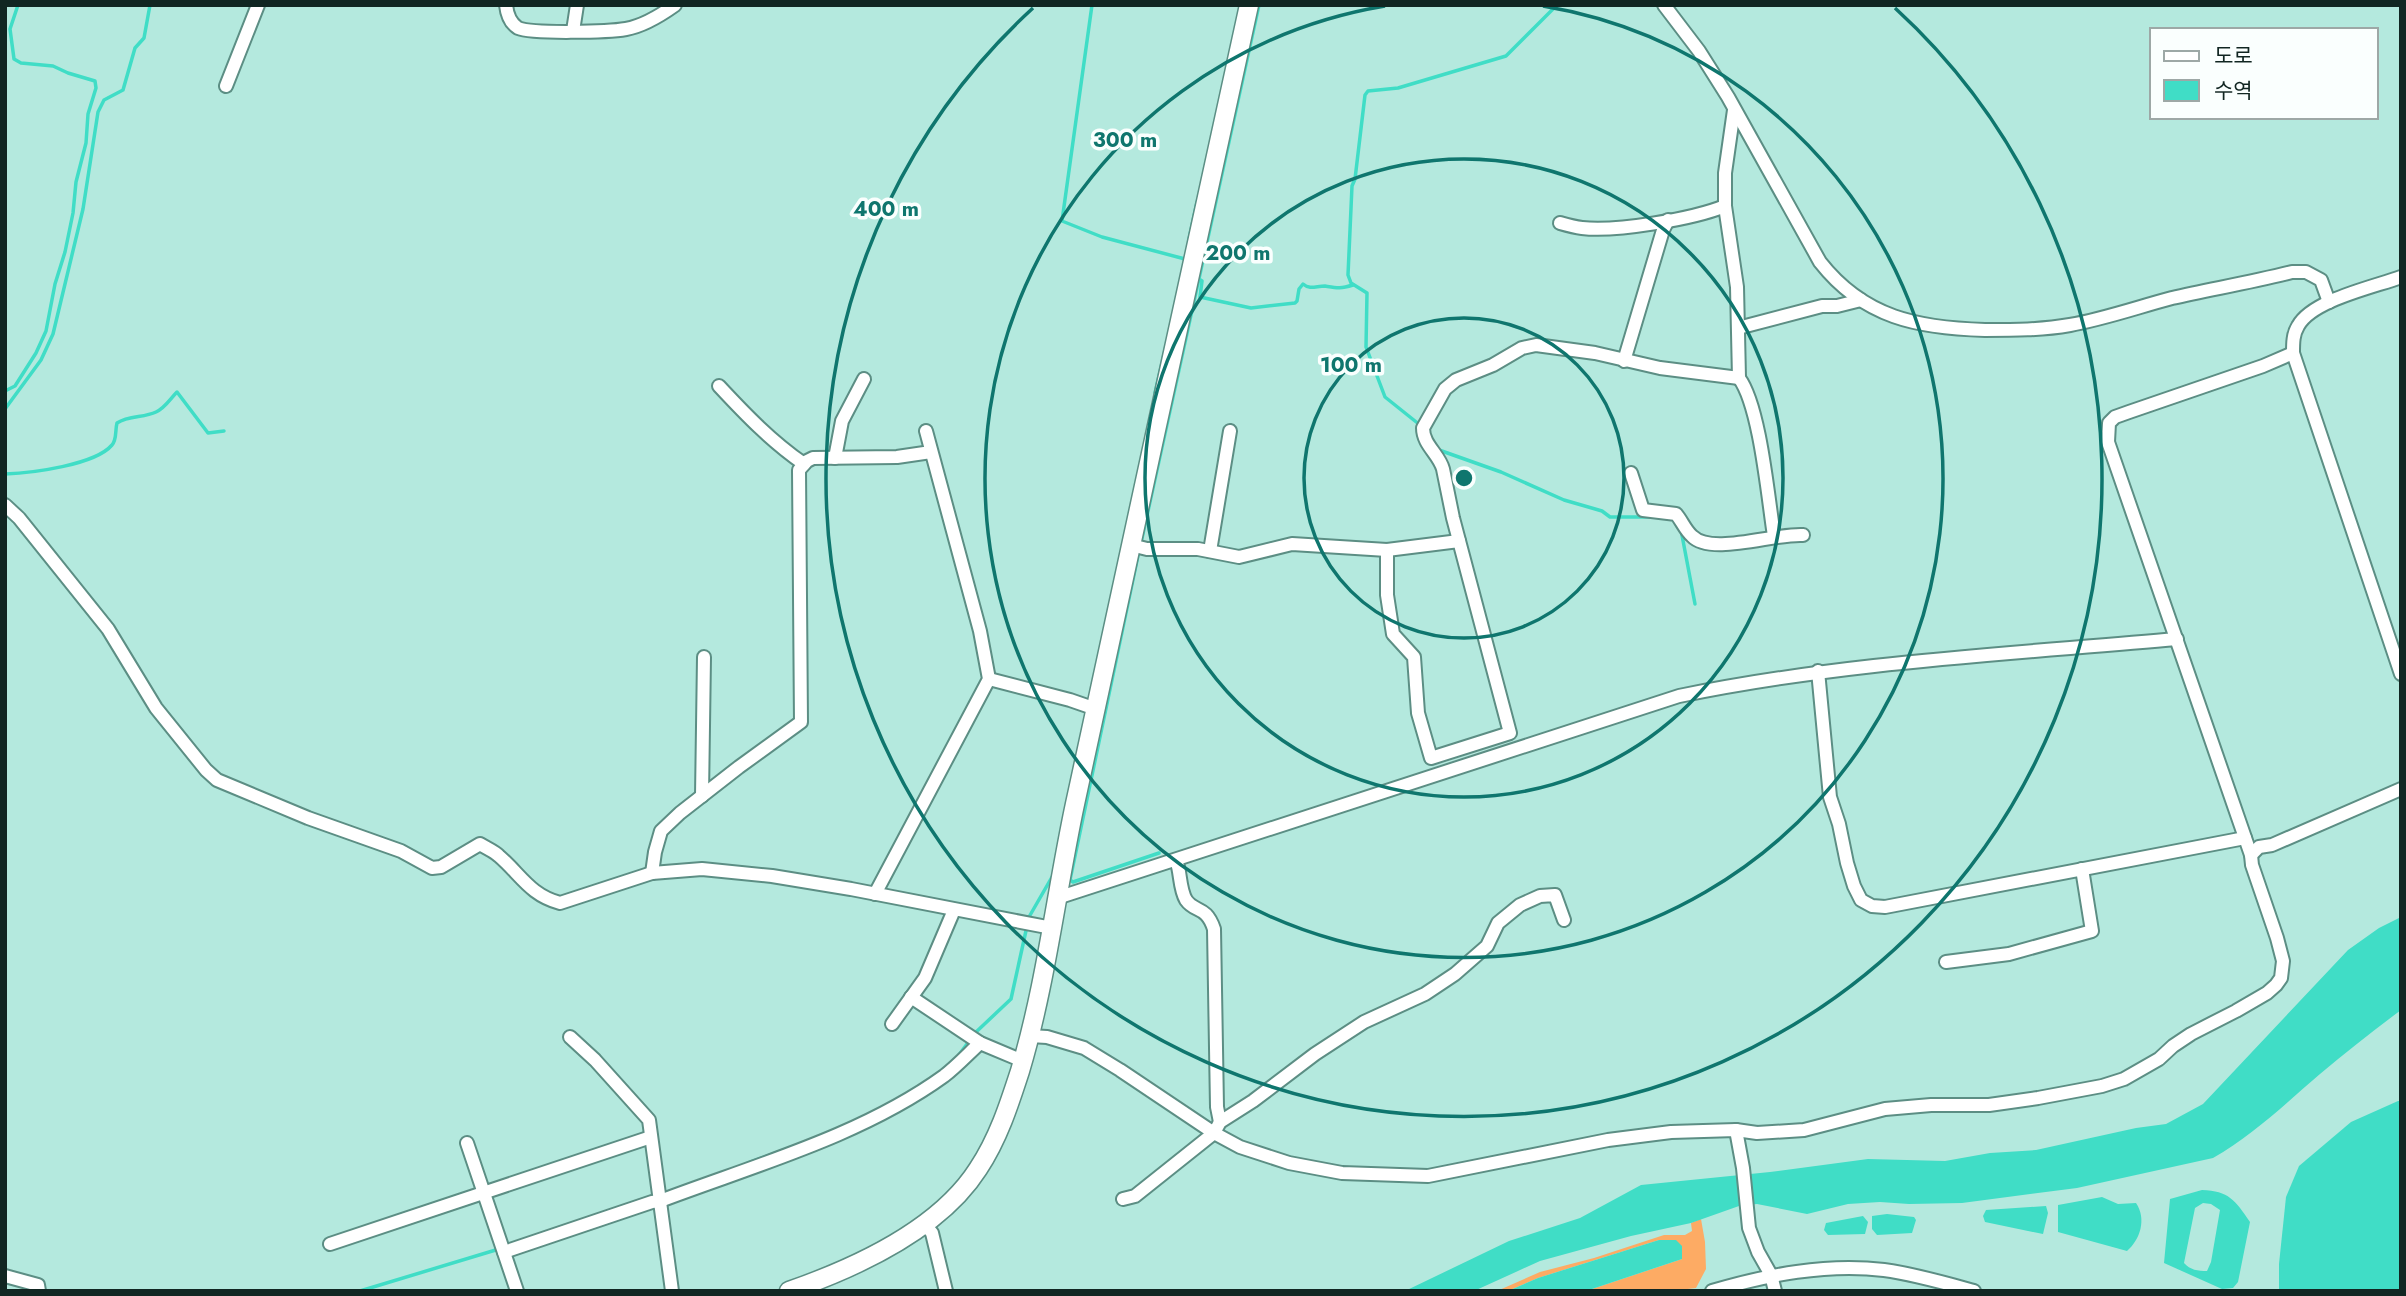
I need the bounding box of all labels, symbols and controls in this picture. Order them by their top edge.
legend [2150,28,2378,119]
text: 도로 [2214,41,2253,71]
text: 수역 [2214,76,2253,106]
text: 300 m [1093,125,1157,155]
text: 400 m [853,194,919,224]
text: 200 m [1205,238,1271,268]
text: 100 m [1320,350,1382,380]
centre of rings [1452,466,1476,490]

